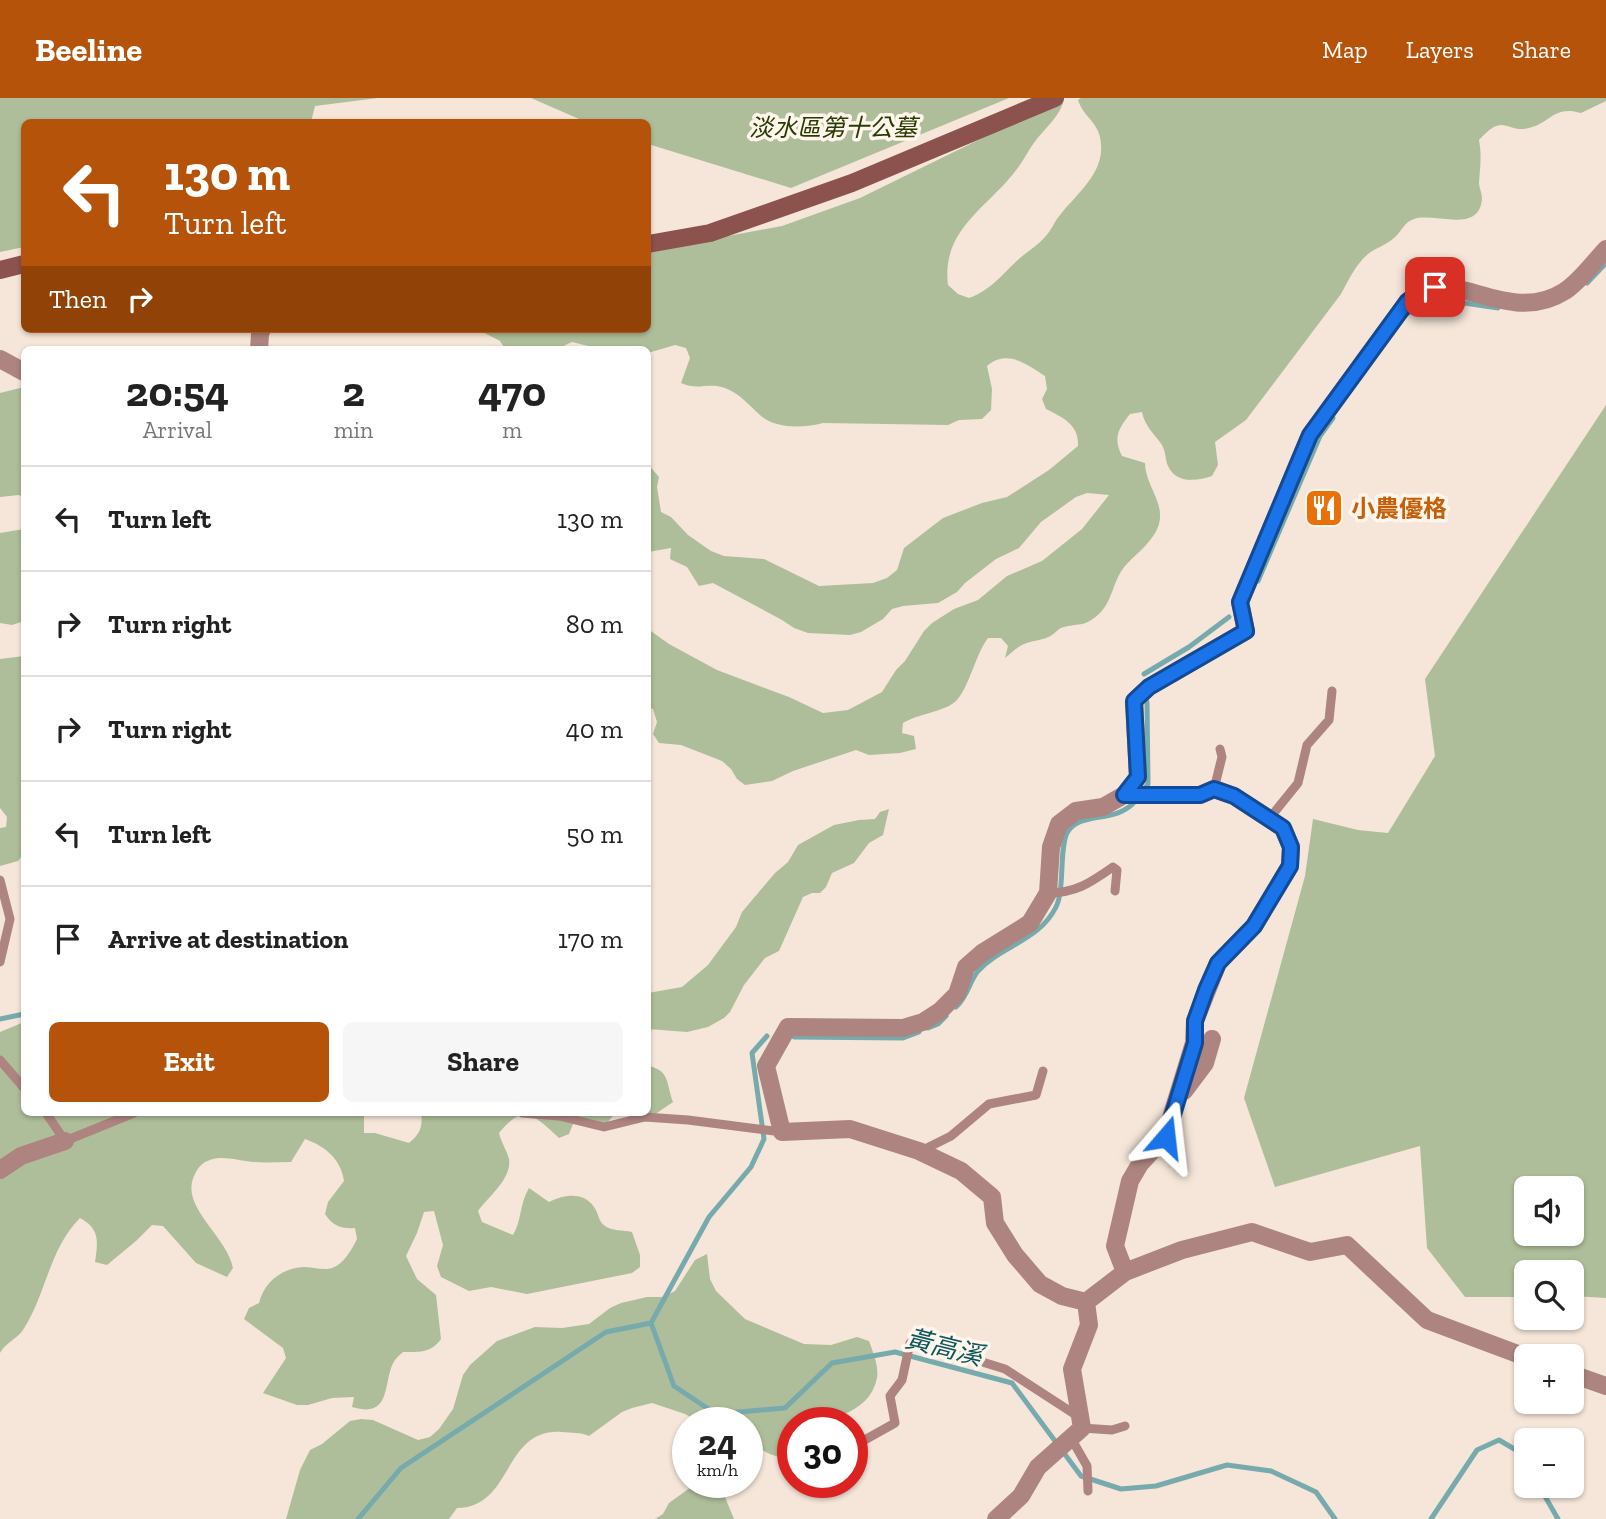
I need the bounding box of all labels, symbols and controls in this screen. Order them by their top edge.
text: Beeline [35,30,142,69]
text: Map [1322,35,1368,64]
text: Layers [1406,35,1474,64]
text: Share [1512,35,1571,64]
park label: 淡水區第十公墓 [749,113,921,142]
text: 130 m [164,144,290,203]
icon: left [49,147,140,238]
text: Turn left [164,204,286,242]
pin [1405,257,1465,317]
icon: arrive [1416,268,1454,306]
icon: right [121,280,159,318]
text: Then [49,283,107,315]
text: 20:54 [126,366,229,417]
text: 2 [342,366,365,417]
text: 470 [478,366,546,417]
text: Arrival [143,416,212,444]
text: min [334,416,373,444]
text: m [502,416,522,444]
restaurant icon: 小農優格 [1303,487,1345,529]
place label: 小農優格 [1351,494,1447,523]
icon: left [49,500,87,538]
text: Turn left [108,503,211,535]
text: 130 m [557,503,623,535]
icon: right [49,605,87,643]
text: Turn right [108,608,231,640]
text: 80 m [566,608,623,640]
icon: right [49,710,87,748]
text: Turn right [108,713,231,745]
text: 40 m [566,713,623,745]
icon: left [49,815,87,853]
text: Turn left [108,818,211,850]
text: 50 m [566,818,623,850]
icon: arrive [49,920,87,958]
text: Arrive at destination [108,923,348,955]
text: 170 m [558,923,623,955]
button: Exit [49,1022,329,1102]
button: Share [343,1022,623,1102]
position arrow [1129,1100,1203,1174]
map controls [1514,1176,1584,1498]
button: sound [1514,1176,1584,1246]
button: search [1514,1260,1584,1330]
water label: 黃高溪 [902,1322,990,1373]
button: + [1514,1344,1584,1414]
speed limit sign: 30 [777,1407,868,1498]
text: 24 [698,1422,737,1464]
button: − [1514,1428,1584,1498]
text: km/h [697,1459,738,1481]

